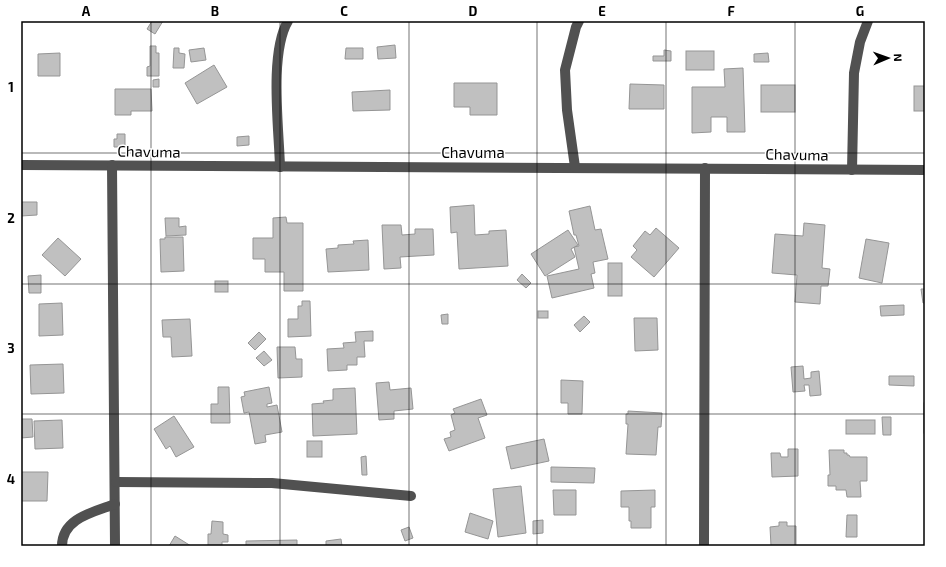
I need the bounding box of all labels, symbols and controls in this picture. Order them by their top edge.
text: A [82,3,91,19]
text: B [211,3,219,19]
text: C [340,3,348,19]
text: D [469,3,478,19]
text: E [598,3,606,19]
text: F [727,3,735,19]
text: G [856,3,864,19]
north arrow [868,38,908,78]
text: N [892,53,905,62]
text: 1 [8,79,14,95]
street label: Chavuma [117,141,181,161]
street label: Chavuma [441,143,505,161]
street label: Chavuma [765,144,829,164]
text: 2 [7,210,15,226]
text: 3 [7,340,15,356]
text: 4 [7,471,15,487]

